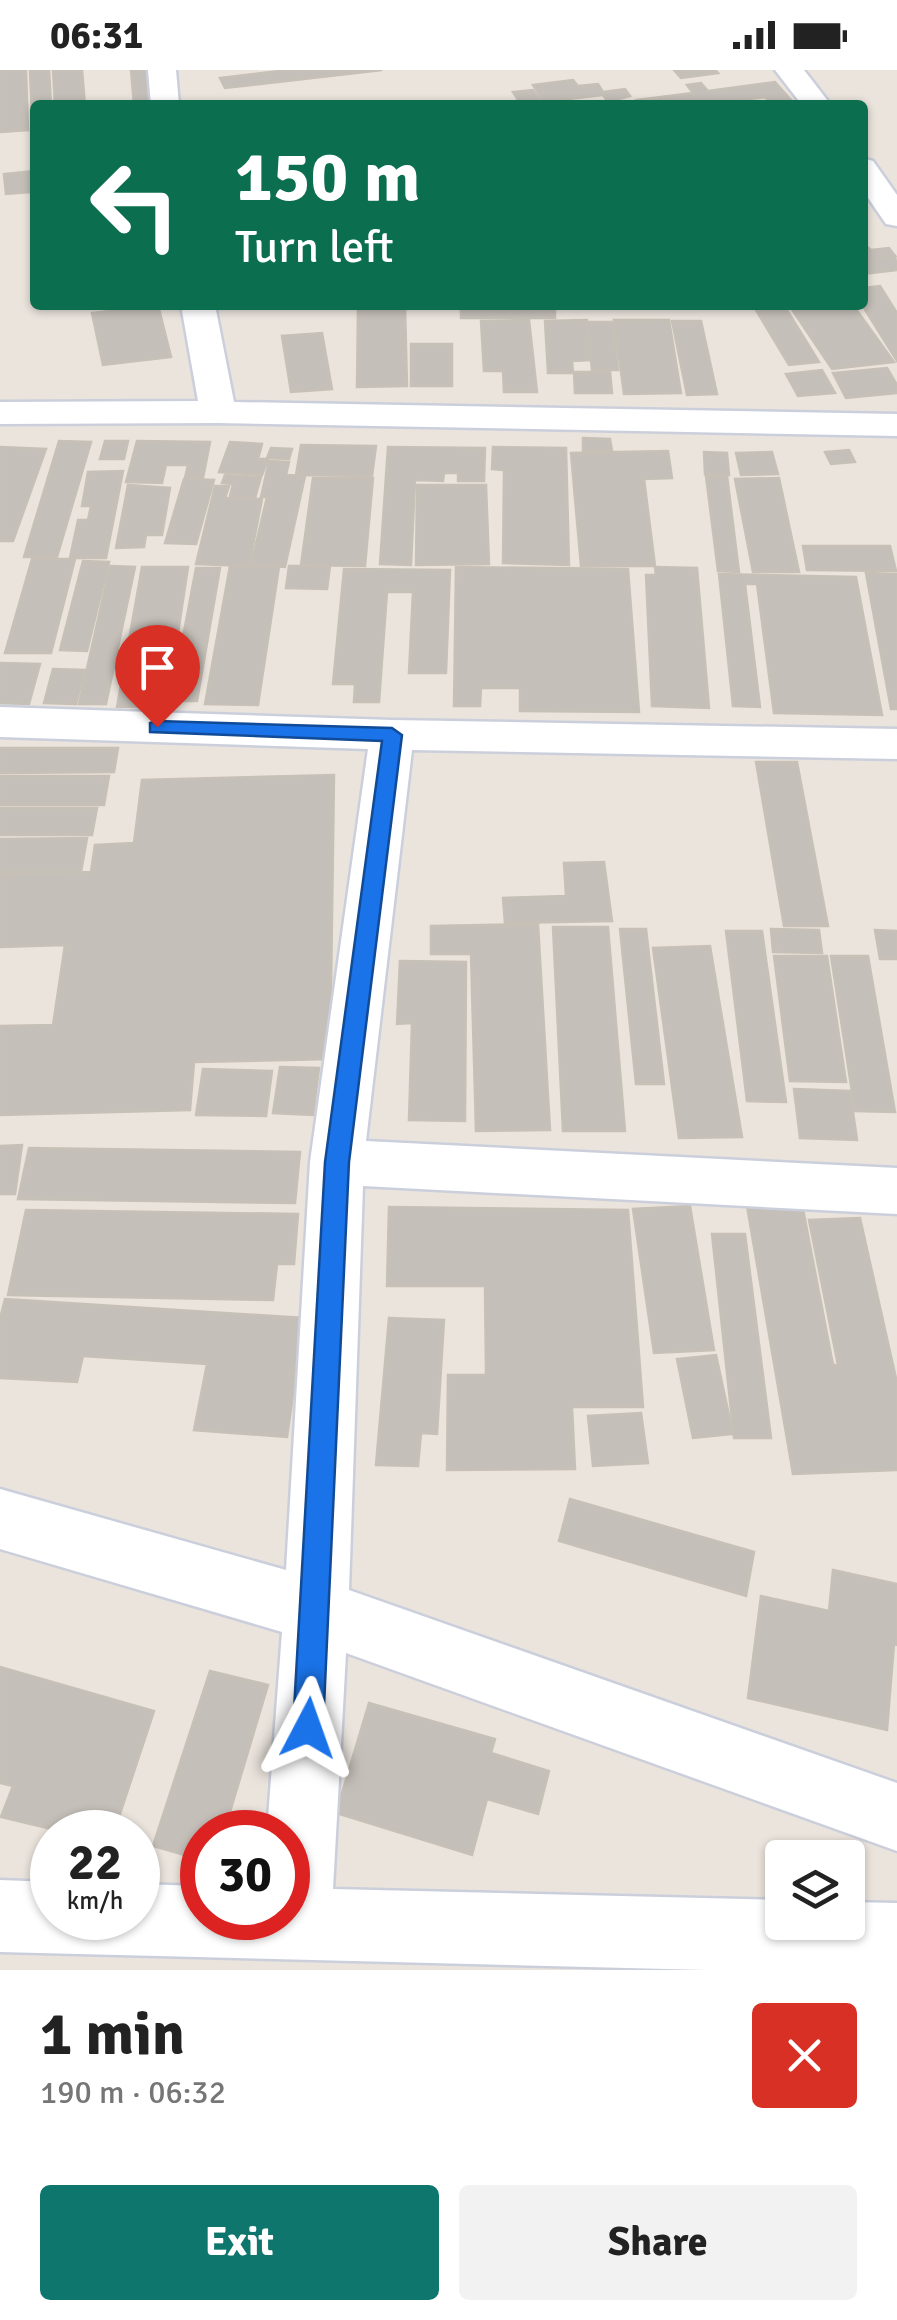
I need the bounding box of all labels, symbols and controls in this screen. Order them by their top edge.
text: 06:31 [50,12,143,59]
text: 150 m [235,134,420,220]
icon: left [70,140,200,270]
text: Turn left [235,220,394,275]
pin [115,625,200,728]
icon: arrive [130,640,185,695]
position arrow [256,1676,360,1780]
speed limit sign: 30 [180,1810,310,1940]
text: 22 [68,1832,122,1894]
map controls [765,1840,865,1940]
button: layers [765,1840,865,1940]
text: km/h [67,1885,123,1916]
text: 1 min [40,1998,185,2072]
button: close [752,2003,857,2108]
text: 190 m · 06:32 [40,2073,226,2112]
button: Exit [40,2185,439,2300]
button: Share [459,2185,857,2300]

